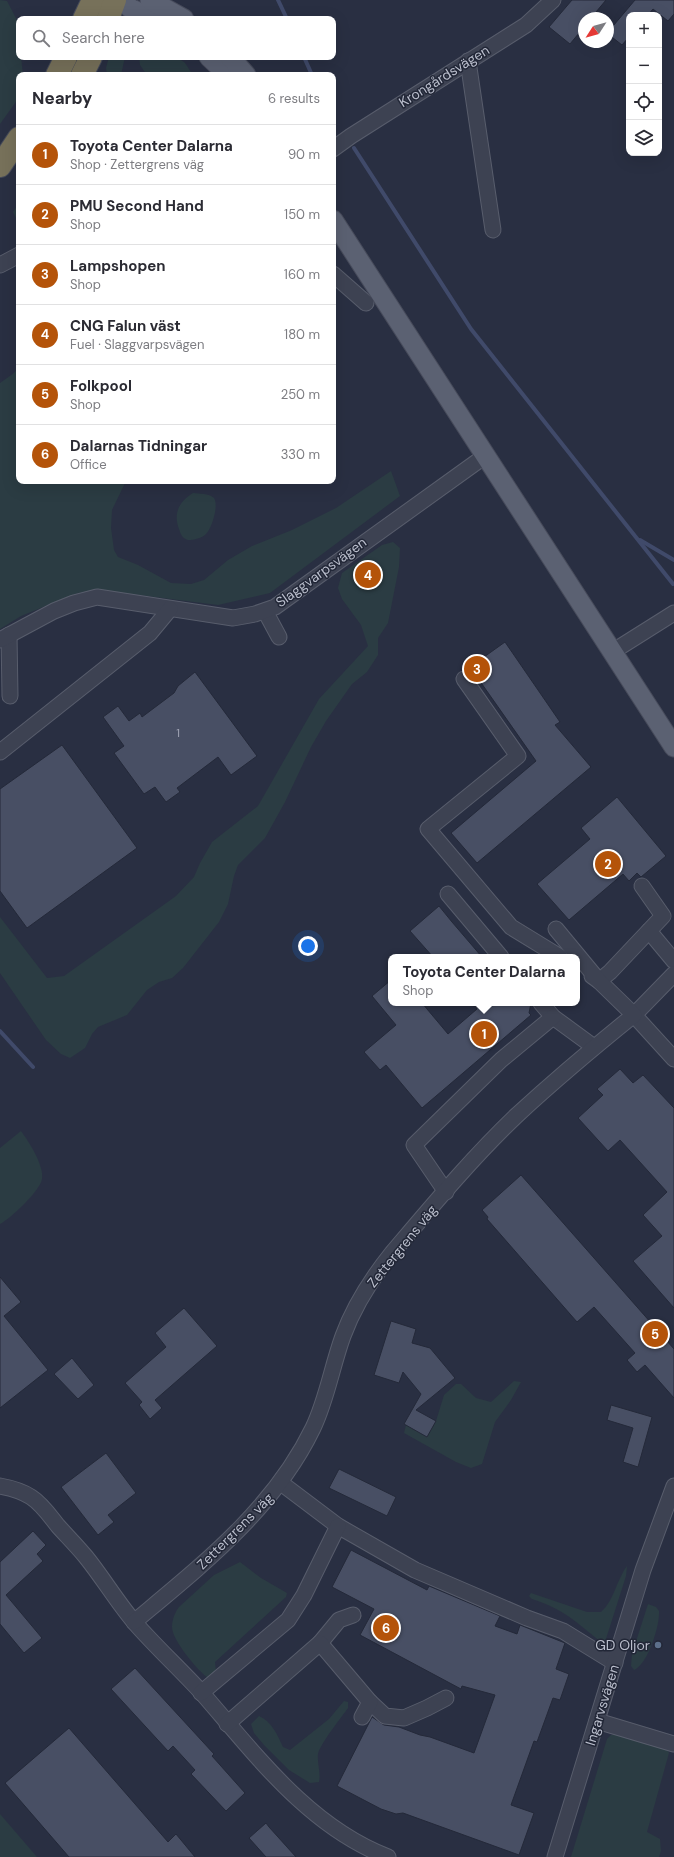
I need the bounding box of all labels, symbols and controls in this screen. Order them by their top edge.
north arrow [578,12,614,48]
map controls [626,12,662,156]
button: + [626,12,662,48]
search box [16,16,336,60]
icon: search [30,27,52,49]
text: Search here [62,28,145,48]
street label: Krongårdsvägen [395,41,493,111]
button: − [626,48,662,84]
button: locate [626,84,662,120]
text: Nearby [32,87,92,109]
text: 6 results [268,90,320,107]
button: layers [626,120,662,156]
text: Toyota Center Dalarna [70,136,233,156]
text: 1 [43,146,47,163]
text: 90 m [288,146,320,163]
text: Shop · Zettergrens väg [70,156,204,173]
text: PMU Second Hand [70,196,204,216]
text: 2 [41,206,49,223]
text: 150 m [284,206,320,223]
text: Shop [70,216,101,233]
text: Lampshopen [70,256,166,276]
text: 3 [41,266,49,283]
text: 160 m [284,266,320,283]
text: Shop [70,276,101,293]
text: CNG Falun väst [70,316,181,336]
text: 4 [41,326,49,343]
text: 180 m [284,326,320,343]
text: Fuel · Slaggvarpsvägen [70,336,204,353]
text: Folkpool [70,376,132,396]
text: 5 [41,386,49,403]
text: 250 m [281,386,320,403]
text: Shop [70,396,101,413]
text: Dalarnas Tidningar [70,436,207,456]
text: 6 [41,446,49,463]
text: 330 m [281,446,320,463]
text: Office [70,456,107,473]
street label: Slaggvarpsvägen [272,533,370,611]
pin: 4 [355,560,381,590]
pin: 3 [464,654,490,684]
house number: 1 [176,725,180,741]
pin: 2 [595,849,621,879]
your location [298,936,318,956]
popup [388,954,580,1006]
text: Toyota Center Dalarna [403,962,565,982]
text: Shop [403,982,433,999]
pin: 1 [471,1019,497,1049]
street label: Zettergrens väg [363,1201,441,1291]
pin: 5 [642,1319,668,1349]
street label: Zettergrens väg [193,1489,277,1573]
pin: 6 [373,1613,399,1643]
place label: GD Oljor [595,1636,650,1654]
marker: GD Oljor [653,1640,663,1650]
street label: Ingarvsvägen [581,1662,623,1748]

